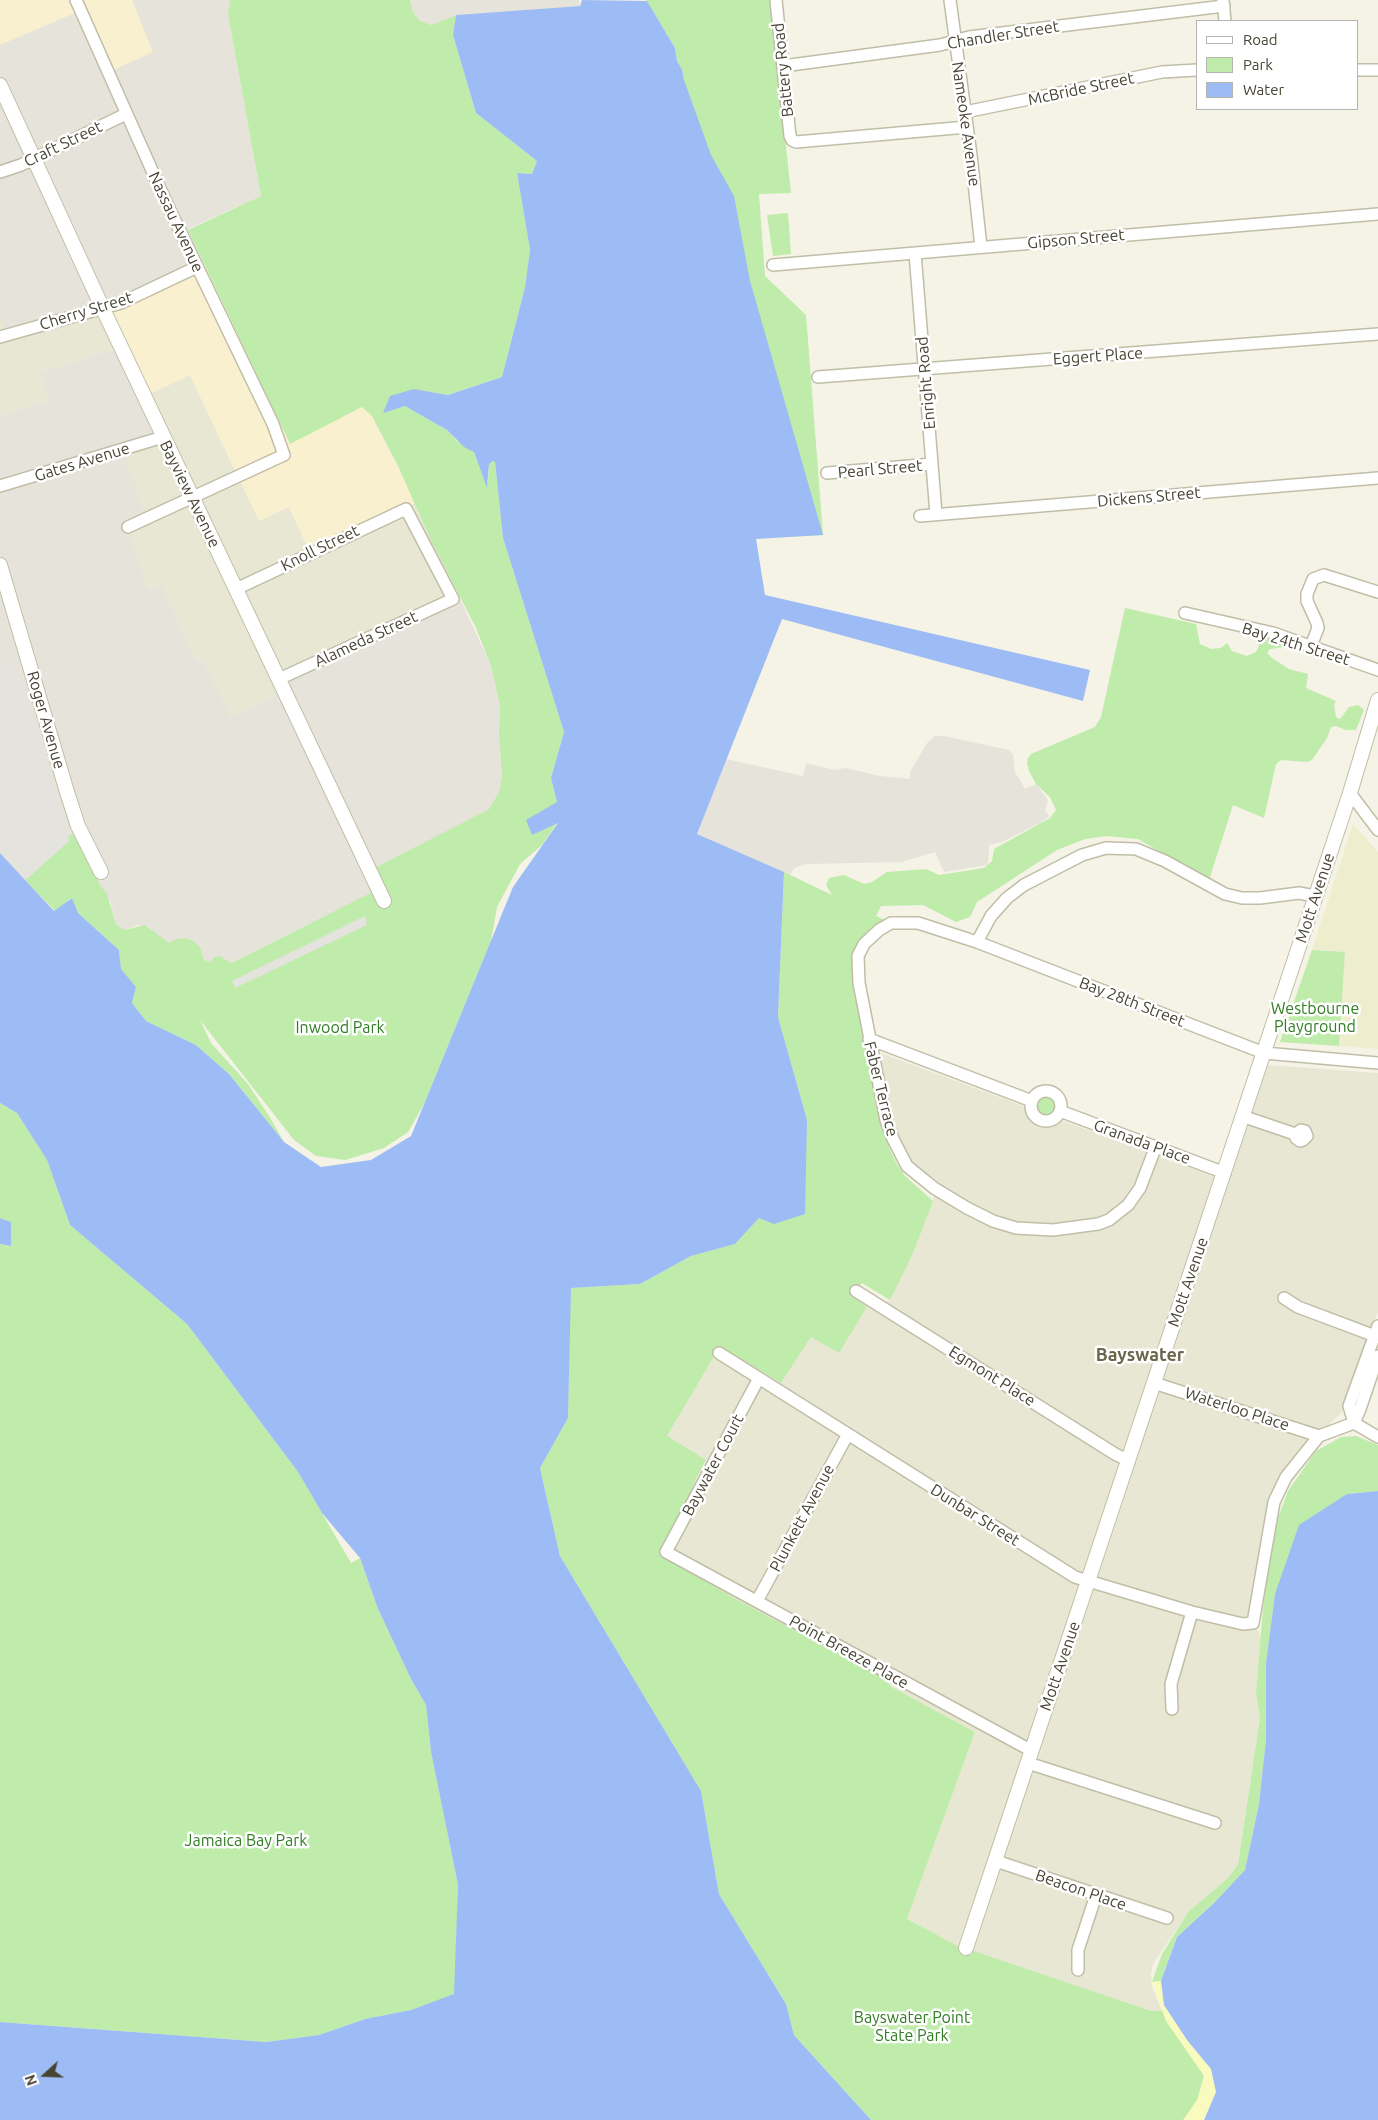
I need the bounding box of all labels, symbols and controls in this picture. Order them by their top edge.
street label: Chandler Street [946,17,1060,53]
legend [1196,20,1358,110]
street label: Battery Road [769,22,797,118]
text: Road [1243,31,1278,48]
text: Park [1243,56,1273,73]
street label: Nameoke Avenue [948,60,984,188]
street label: McBride Street [1026,68,1136,110]
text: Water [1243,81,1284,98]
street label: Craft Street [21,117,105,171]
street label: Nassau Avenue [144,169,208,275]
street label: Gipson Street [1027,225,1125,253]
street label: Cherry Street [37,288,135,334]
street label: Enright Road [912,336,940,430]
street label: Eggert Place [1052,343,1144,369]
street label: Bayview Avenue [156,437,224,551]
street label: Gates Avenue [32,438,132,486]
street label: Pearl Street [837,456,923,482]
street label: Dickens Street [1097,483,1201,511]
street label: Knoll Street [278,521,362,575]
street label: Alameda Street [311,607,421,671]
street label: Bay 24th Street [1240,619,1352,669]
street label: Roger Avenue [23,669,69,771]
street label: Mott Avenue [1291,851,1339,945]
street label: Bay 28th Street [1076,973,1188,1031]
park label: Westbourne Playground [1271,999,1359,1037]
park label: Inwood Park [295,1018,385,1038]
street label: Faber Terrace [860,1039,902,1139]
street label: Granada Place [1091,1116,1193,1168]
street label: Mott Avenue [1164,1235,1212,1329]
street label: Egmont Place [945,1342,1039,1410]
district label: Bayswater [1096,1344,1184,1366]
street label: Waterloo Place [1182,1383,1292,1435]
street label: Baywater Court [678,1411,748,1519]
street label: Plunkett Avenue [766,1461,838,1575]
street label: Dunbar Street [927,1480,1023,1550]
street label: Point Breeze Place [786,1611,912,1693]
street label: Mott Avenue [1036,1619,1084,1713]
park label: Jamaica Bay Park [185,1831,307,1851]
street label: Beacon Place [1033,1865,1129,1915]
park label: Bayswater Point State Park [854,2008,970,2046]
north arrow [20,2050,70,2100]
text: N [22,2072,40,2088]

